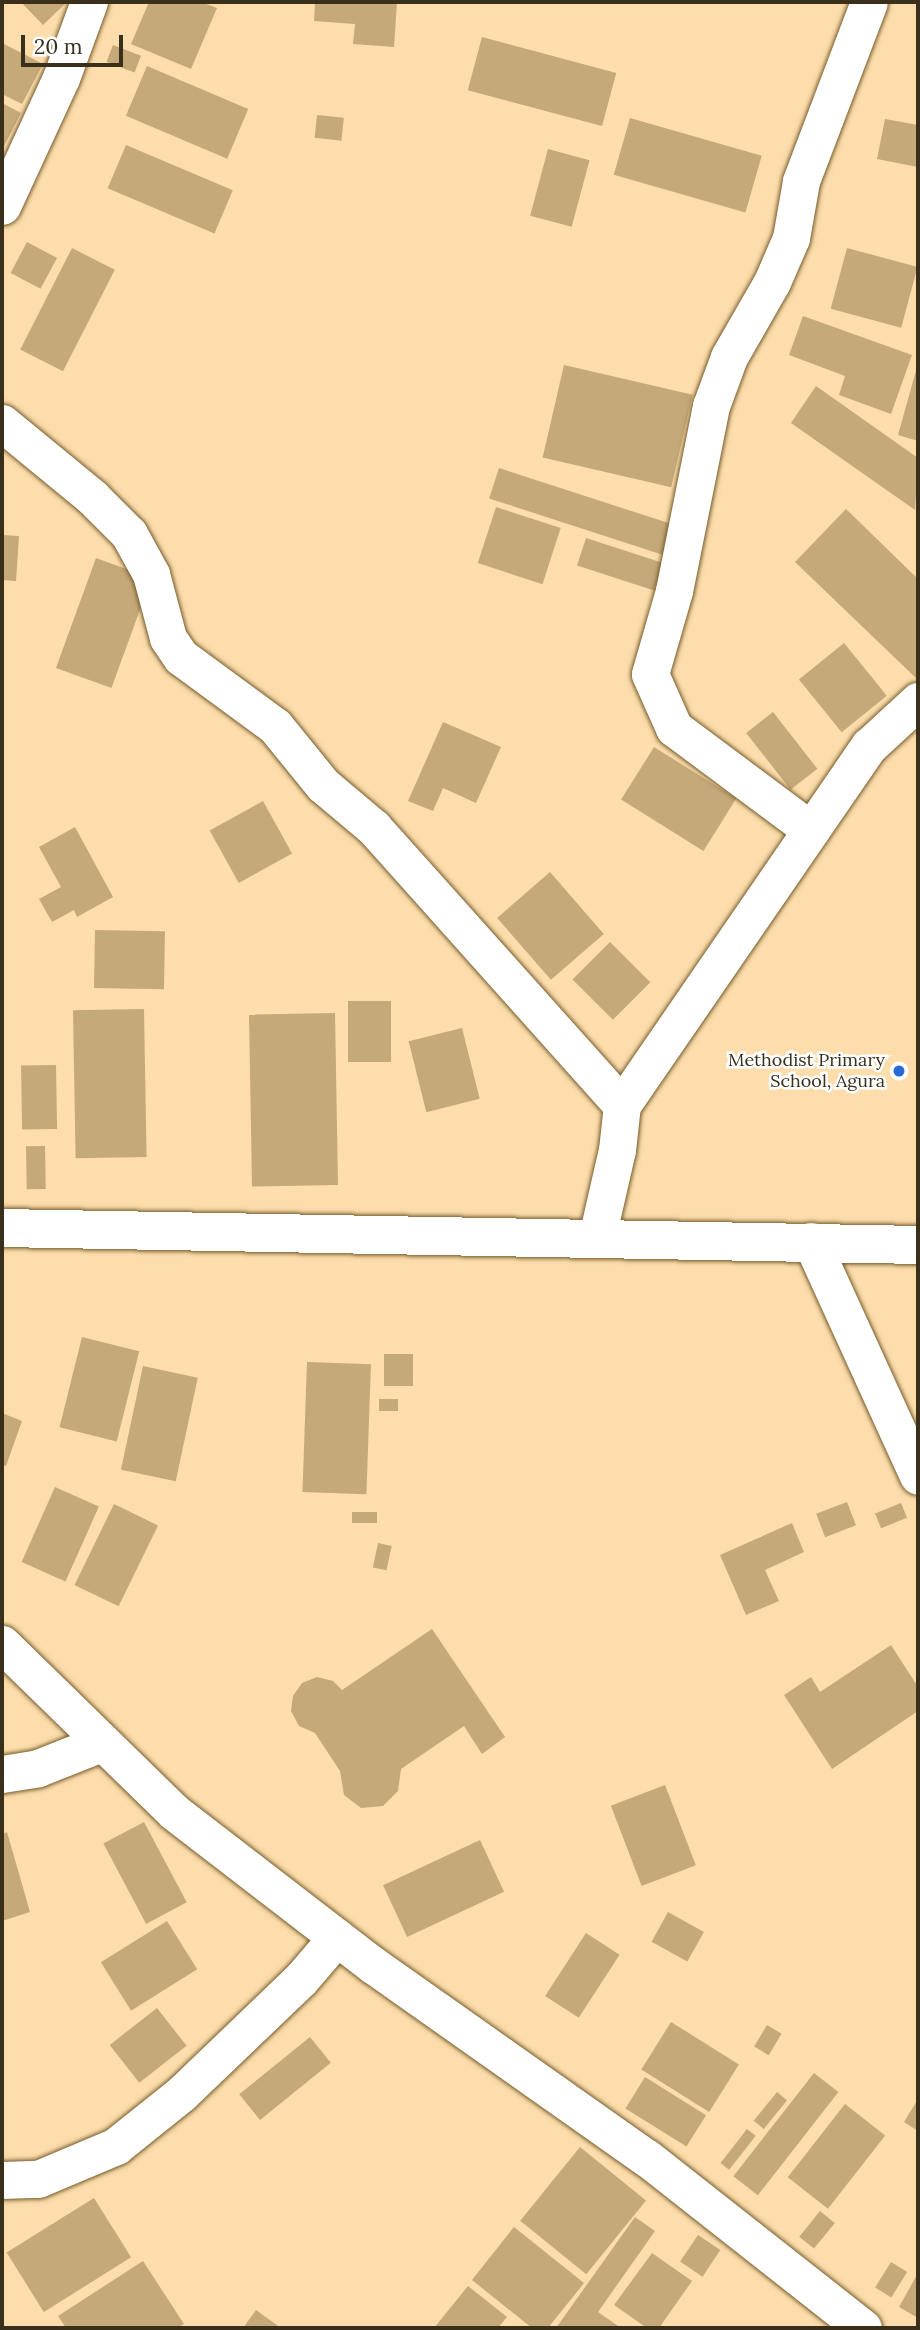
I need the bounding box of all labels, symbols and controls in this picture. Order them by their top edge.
scale bar [24,21,126,65]
text: 20 m [34,33,83,60]
place label: Methodist Primary School, Agura [728,1050,885,1092]
marker: Methodist Primary School, Agura [891,1063,907,1079]

